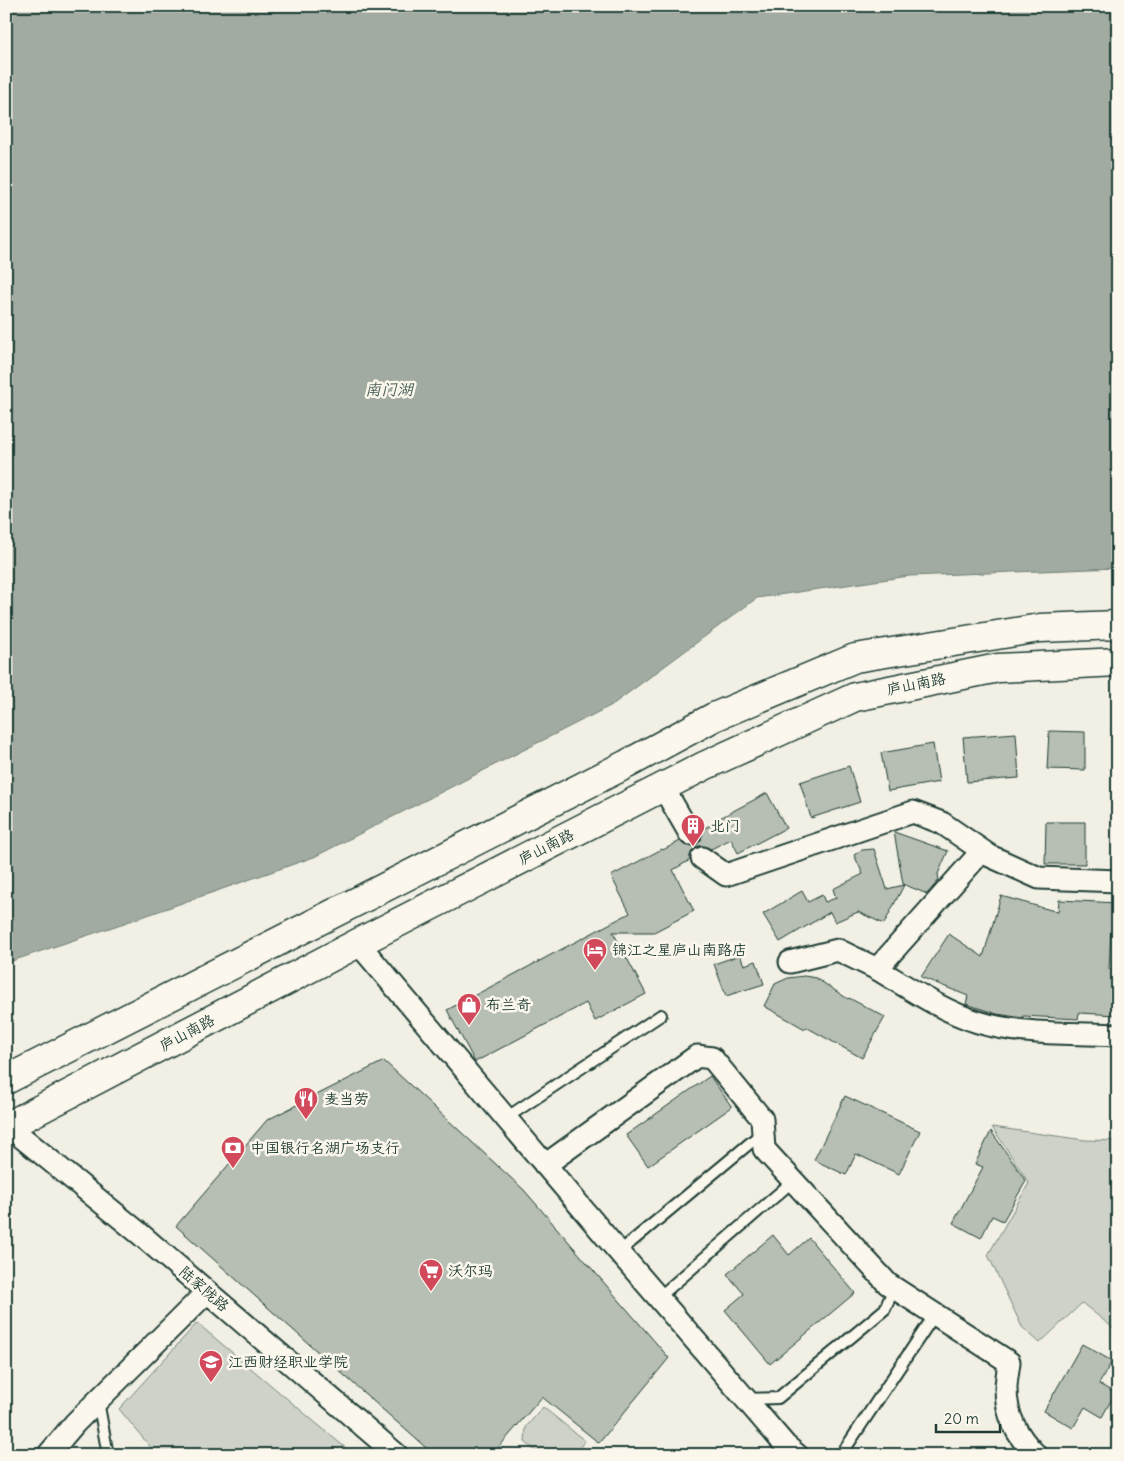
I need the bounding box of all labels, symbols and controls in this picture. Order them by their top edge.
water label: 南门湖 [365,379,415,399]
street label: 庐山南路 [885,668,947,699]
building icon: 北门 [680,813,706,847]
place label: 北门 [710,816,740,835]
street label: 庐山南路 [515,824,577,869]
hotel icon: 锦江之星庐山南路店 [582,937,608,971]
place label: 锦江之星庐山南路店 [612,940,747,959]
shop icon: 布兰奇 [456,992,482,1026]
place label: 布兰奇 [486,995,531,1014]
street label: 庐山南路 [156,1010,218,1055]
restaurant icon: 麦当劳 [293,1086,319,1120]
place label: 麦当劳 [324,1089,369,1108]
bank icon: 中国银行名湖广场支行 [220,1135,246,1169]
place label: 中国银行名湖广场支行 [250,1138,400,1157]
supermarket icon: 沃尔玛 [418,1258,444,1292]
place label: 沃尔玛 [448,1261,493,1280]
street label: 陆家陇路 [175,1262,233,1315]
school or university icon: 江西财经职业学院 [198,1349,224,1383]
place label: 江西财经职业学院 [228,1352,348,1371]
scale bar [936,1401,1000,1433]
text: 20 m [944,1409,979,1428]

